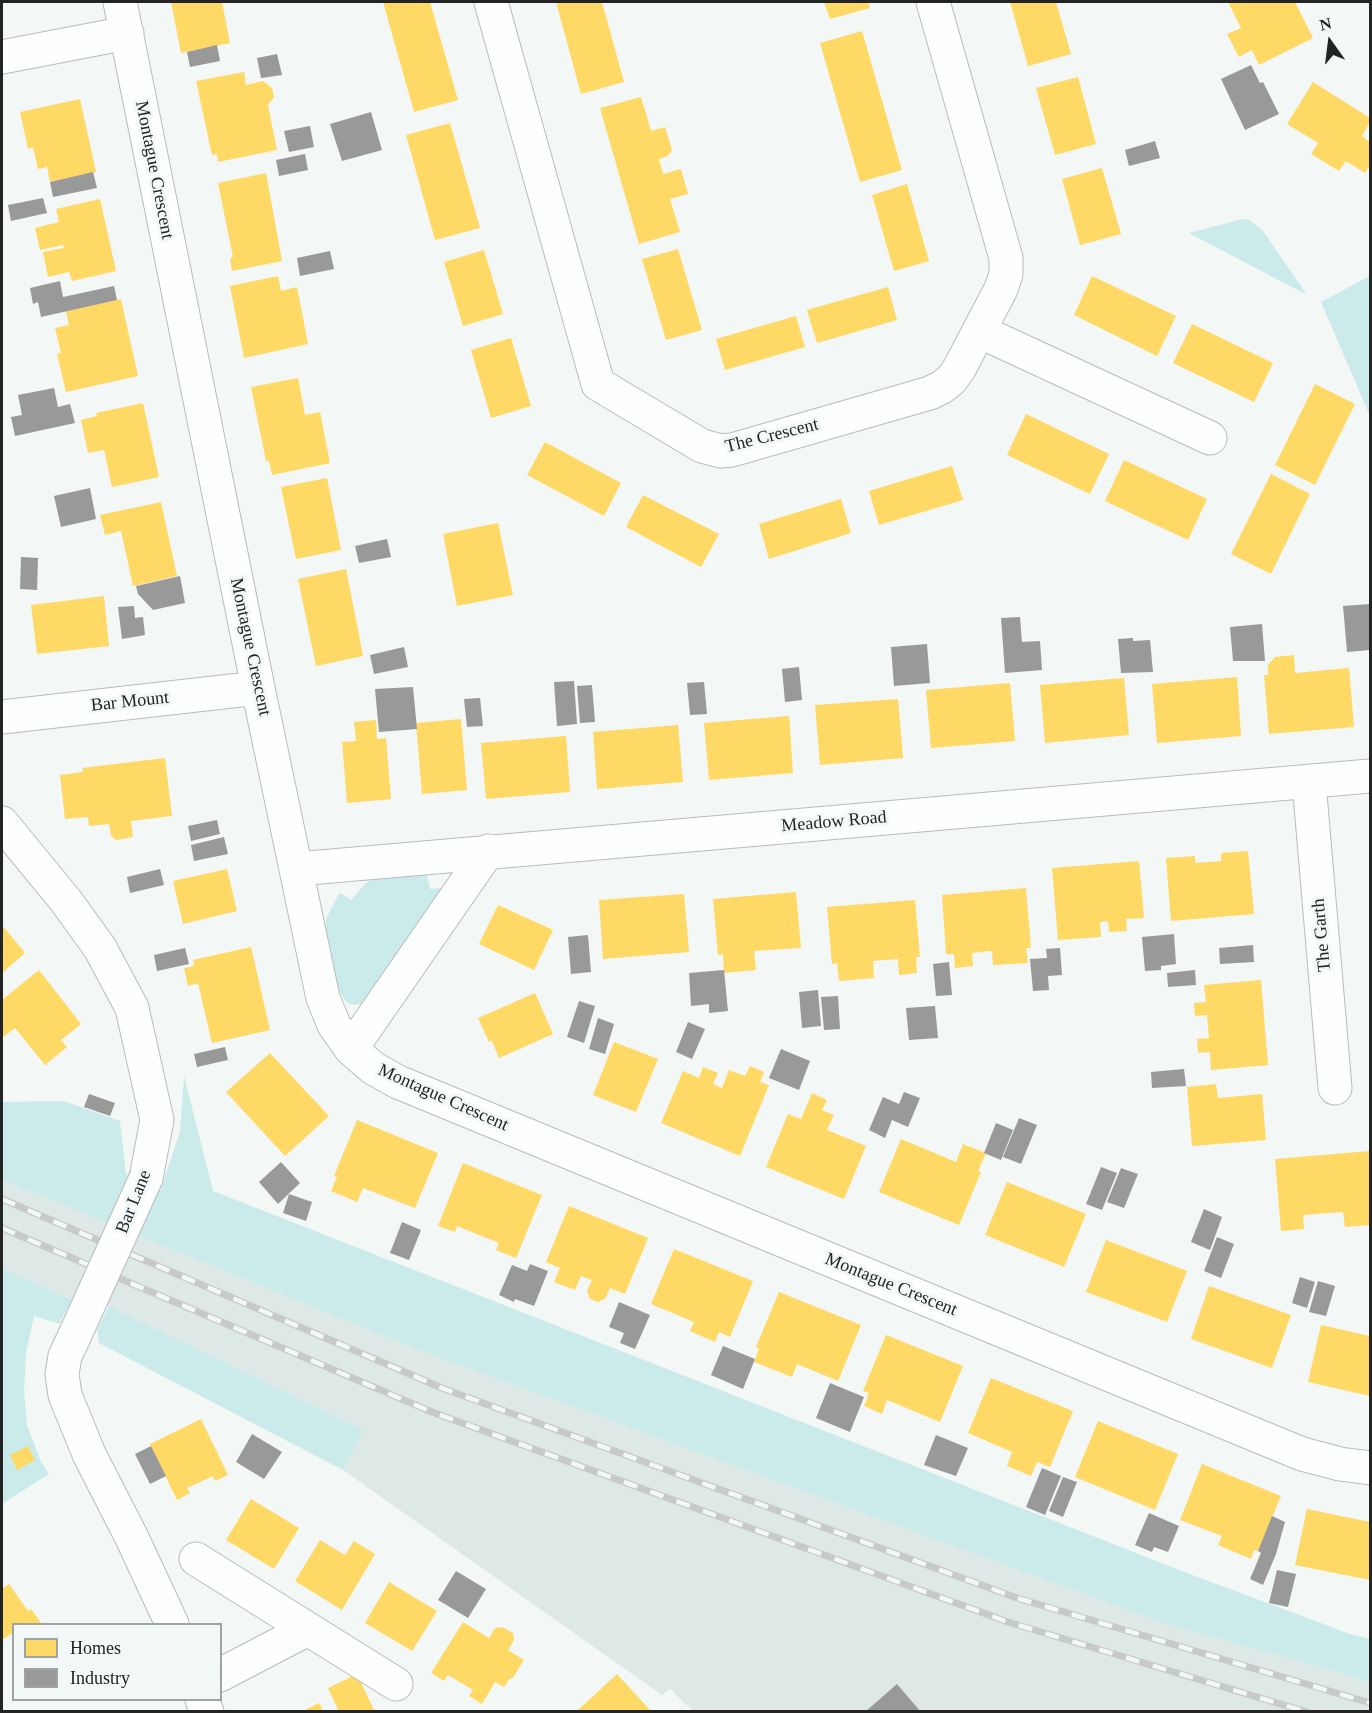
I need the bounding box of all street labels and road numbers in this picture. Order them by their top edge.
street label: Montague Crescent [130,99,178,241]
street label: The Crescent [723,414,821,458]
street label: Montague Crescent [225,576,275,718]
street label: Bar Mount [90,687,170,717]
street label: Meadow Road [781,807,887,837]
street label: The Garth [1308,897,1336,973]
street label: Montague Crescent [374,1060,512,1136]
street label: Bar Lane [112,1167,156,1237]
street label: Montague Crescent [822,1249,960,1321]

